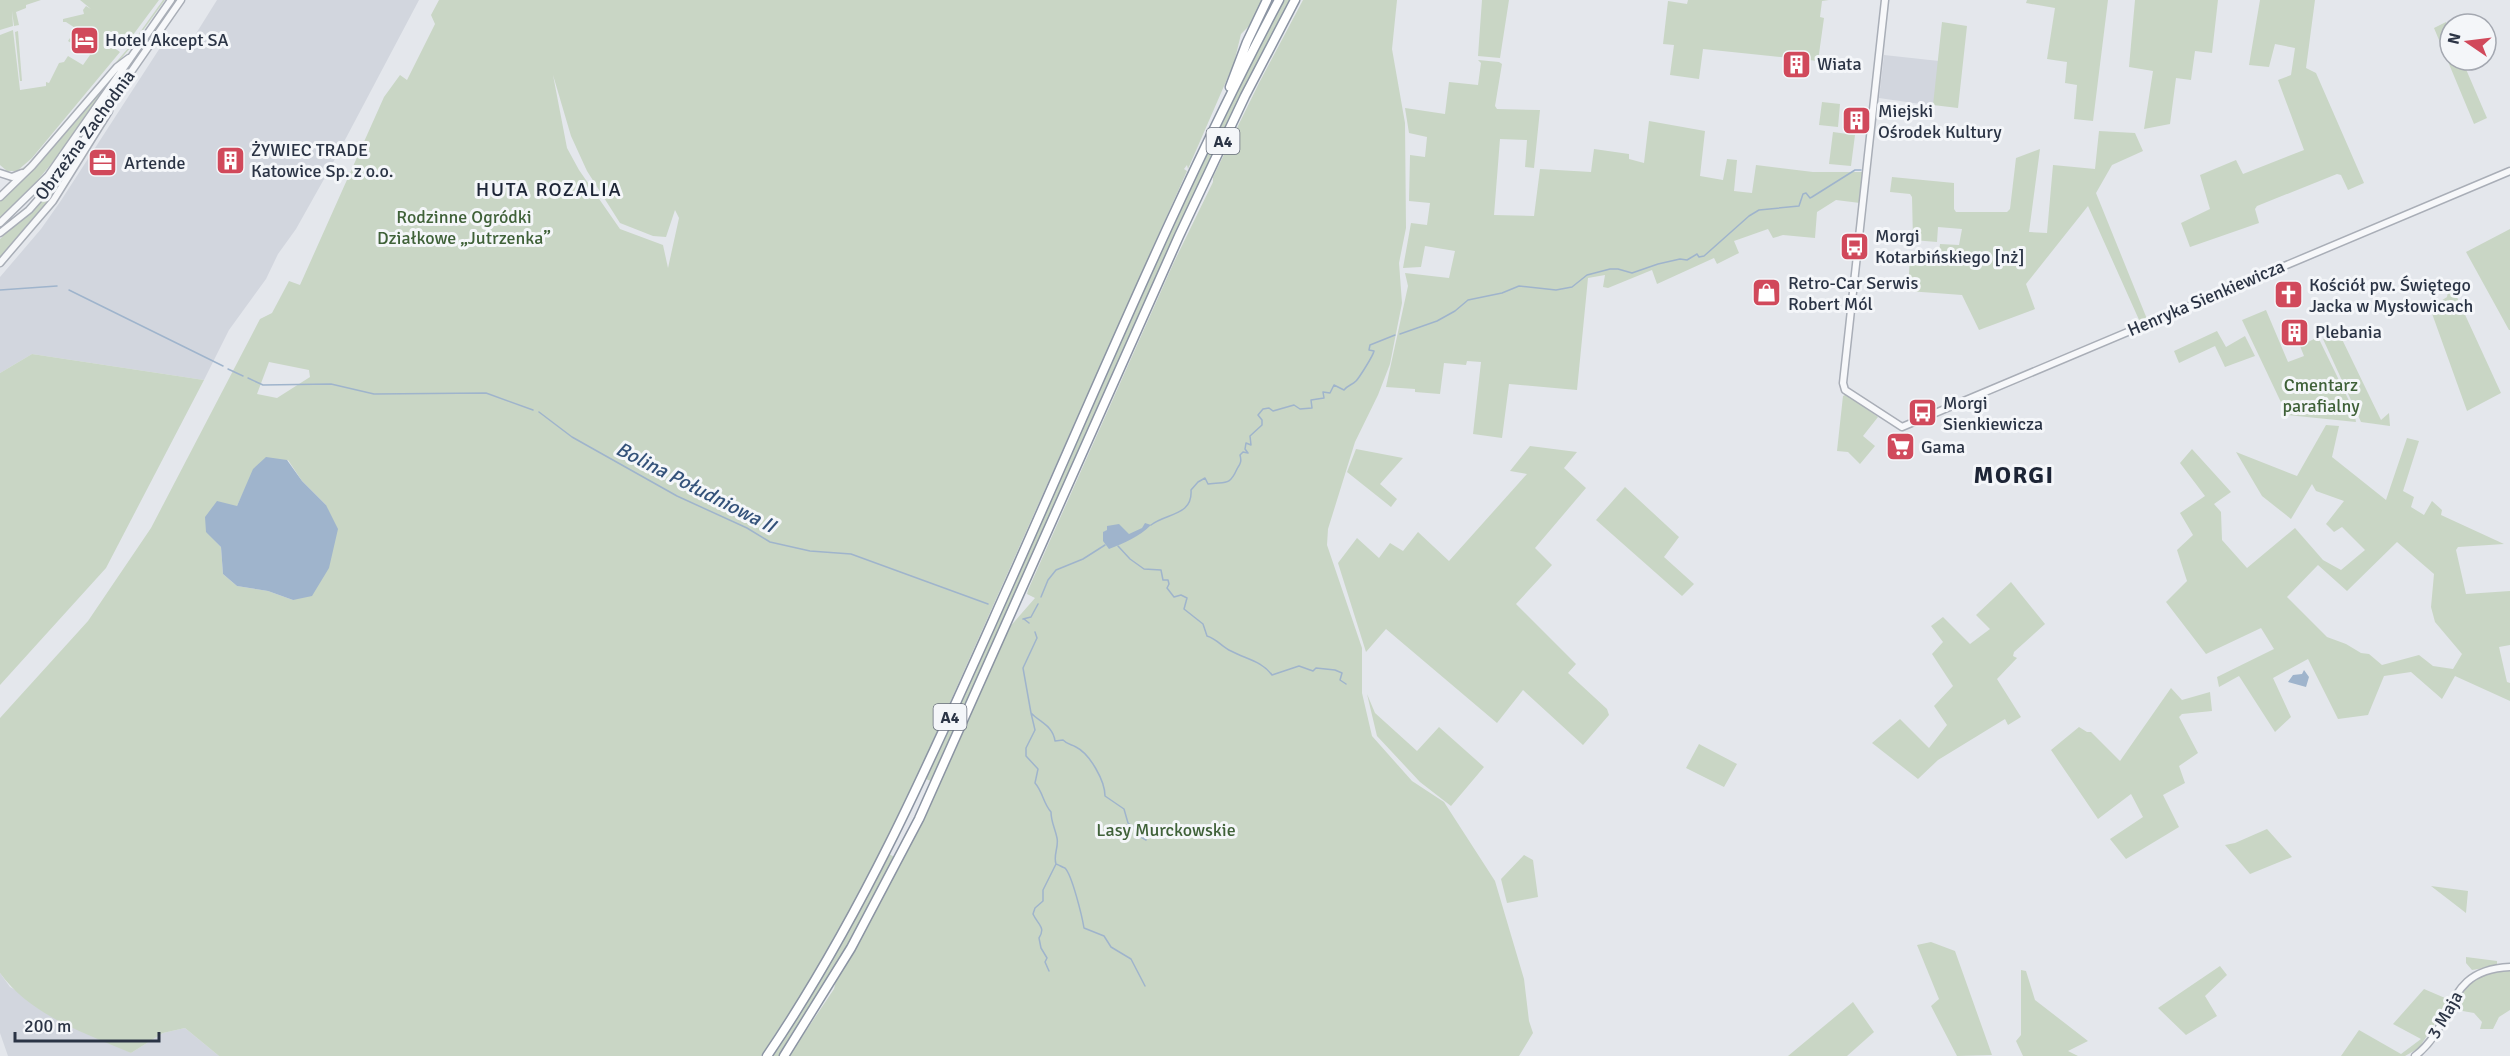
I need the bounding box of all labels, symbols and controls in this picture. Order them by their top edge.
north arrow [2438,12,2498,72]
hotel icon: Hotel Akcept SA [68,24,100,56]
place label: Hotel Akcept SA [105,29,229,51]
text: N [2443,31,2465,46]
building icon: Wiata [1780,48,1812,80]
place label: Wiata [1817,53,1862,75]
street label: Obrzeżna Zachodnia [30,66,140,204]
place label: Miejski Ośrodek Kultury [1878,100,2002,143]
building icon: Miejski Ośrodek Kultury [1841,105,1873,137]
road number: A4 [1206,128,1240,154]
place label: ŻYWIEC TRADE Katowice Sp. z o.o. [251,139,394,182]
building icon: ŻYWIEC TRADE Katowice Sp. z o.o. [214,144,246,176]
office icon: Artende [87,147,119,179]
place label: Artende [124,152,186,174]
district label: HUTA ROZALIA [476,177,622,202]
park label: Rodzinne Ogródki Działkowe „Jutrzenka” [377,206,551,249]
place label: Morgi Kotarbińskiego [nż] [1875,225,2025,268]
bus stop icon: Morgi Kotarbińskiego [nż] [1838,230,1870,262]
street label: Henryka Sienkiewicza [2124,255,2288,341]
place label: Retro-Car Serwis Robert Mól [1788,272,1918,315]
place label: Kościół pw. Świętego Jacka w Mysłowicach [2309,274,2473,317]
shop icon: Retro-Car Serwis Robert Mól [1751,277,1783,309]
church icon: Kościół pw. Świętego Jacka w Mysłowicach [2272,279,2304,311]
building icon: Plebania [2278,316,2310,348]
place label: Plebania [2315,321,2382,343]
park label: Cmentarz parafialny [2282,374,2360,417]
place label: Morgi Sienkiewicza [1943,392,2043,435]
bus stop icon: Morgi Sienkiewicza [1906,397,1938,429]
supermarket icon: Gama [1884,431,1916,463]
water label: Bolina Południowa II [612,436,782,539]
place label: Gama [1921,436,1965,458]
district label: MORGI [1973,460,2055,490]
road number: A4 [934,704,966,730]
park label: Lasy Murckowskie [1096,819,1236,841]
street label: 3 Maja [2423,987,2467,1043]
scale bar [15,1005,159,1043]
text: 200 m [24,1015,71,1037]

